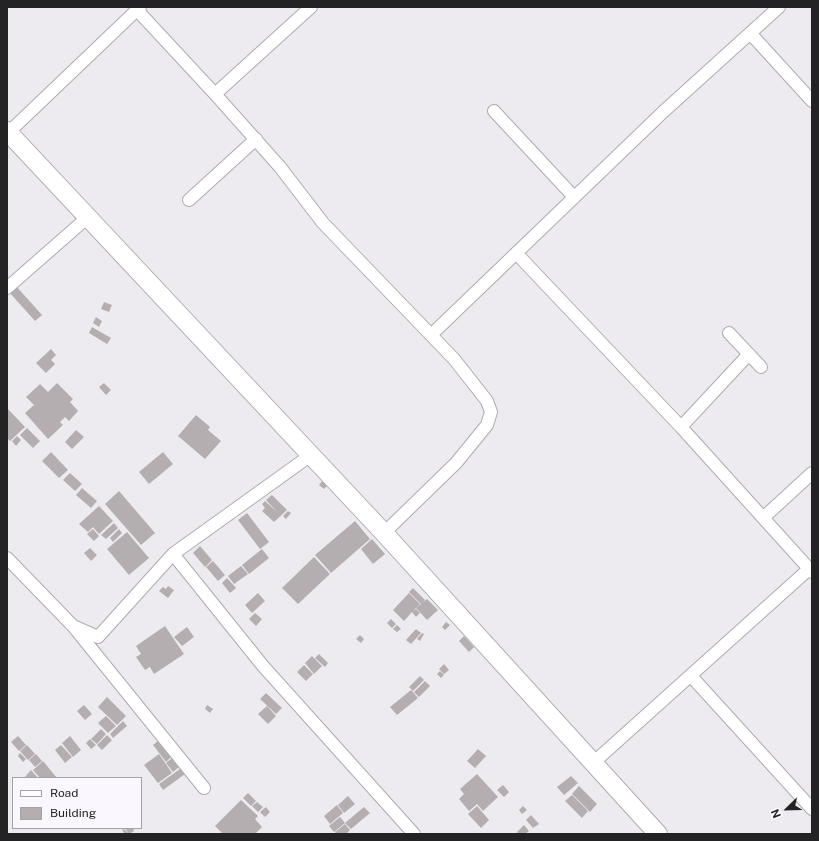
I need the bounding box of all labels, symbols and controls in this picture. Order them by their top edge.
legend [12,777,142,829]
text: Road [50,786,78,800]
north arrow [767,789,807,829]
text: Building [50,806,96,820]
text: N [769,807,783,820]

